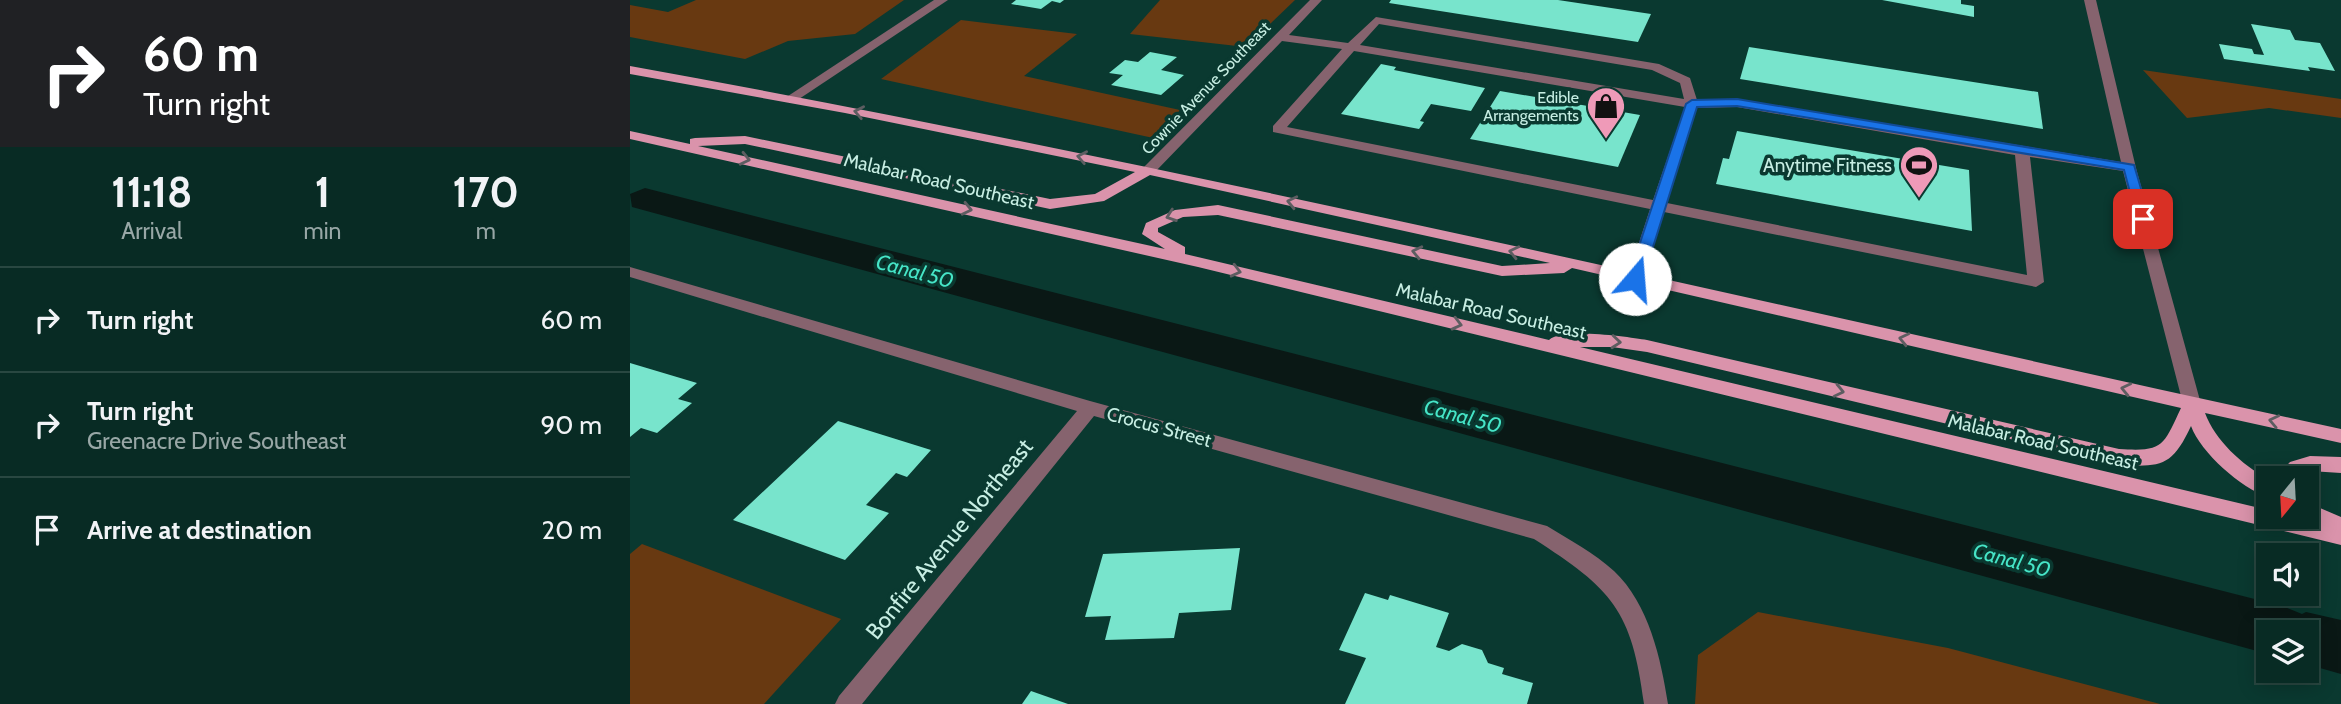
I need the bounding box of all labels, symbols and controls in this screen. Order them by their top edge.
street label: Cownie Avenue Southeast [1138,17,1275,158]
text: 60 m [143,24,259,83]
icon: right [28,28,119,119]
text: Turn right [143,84,270,123]
shop icon: Edible Arrangements [1585,85,1627,140]
place label: Edible Arrangements [1483,88,1579,125]
one-way arrow [853,105,865,120]
sports icon: Anytime Fitness [1898,144,1940,199]
street label: Malabar Road Southeast [842,148,1037,214]
one-way arrow [1076,150,1088,165]
one-way arrow [739,151,751,165]
place label: Anytime Fitness [1763,154,1892,177]
text: 11:18 [111,166,192,218]
text: 1 [315,166,330,218]
text: 170 [453,166,519,218]
pin [2113,189,2173,249]
one-way arrow [1286,196,1298,211]
icon: arrive [2124,200,2162,238]
one-way arrow [961,201,973,215]
one-way arrow [1165,208,1177,222]
text: Arrival [121,217,182,245]
text: min [304,217,341,245]
text: m [476,217,496,245]
position arrow [1598,242,1672,316]
one-way arrow [1508,245,1520,260]
one-way arrow [1412,246,1424,261]
water label: Canal 50 [873,249,957,293]
one-way arrow [1230,263,1242,277]
street label: Malabar Road Southeast [1394,278,1589,344]
icon: right [28,301,66,339]
text: Turn right [87,304,193,336]
text: 60 m [540,304,602,336]
one-way arrow [1451,316,1463,330]
one-way arrow [1898,333,1910,347]
one-way arrow [1611,334,1622,349]
one-way arrow [2120,382,2132,397]
one-way arrow [1832,383,1844,397]
water label: Canal 50 [1421,394,1505,438]
text: Turn right [87,395,193,427]
street label: Crocus Street [1104,402,1214,452]
icon: right [28,406,66,444]
text: 90 m [540,409,602,441]
street label: Malabar Road Southeast [1946,409,2141,475]
one-way arrow [2268,415,2280,430]
text: Greenacre Drive Southeast [87,427,346,455]
street label: Bonfire Avenue Northeast [860,433,1039,645]
north arrow [2256,466,2319,528]
map controls [2256,466,2319,683]
icon: arrive [28,511,66,549]
text: Arrive at destination [87,514,312,546]
text: 20 m [542,514,602,546]
water label: Canal 50 [1970,538,2054,582]
button: sound [2256,543,2319,606]
button: layers [2256,620,2319,683]

